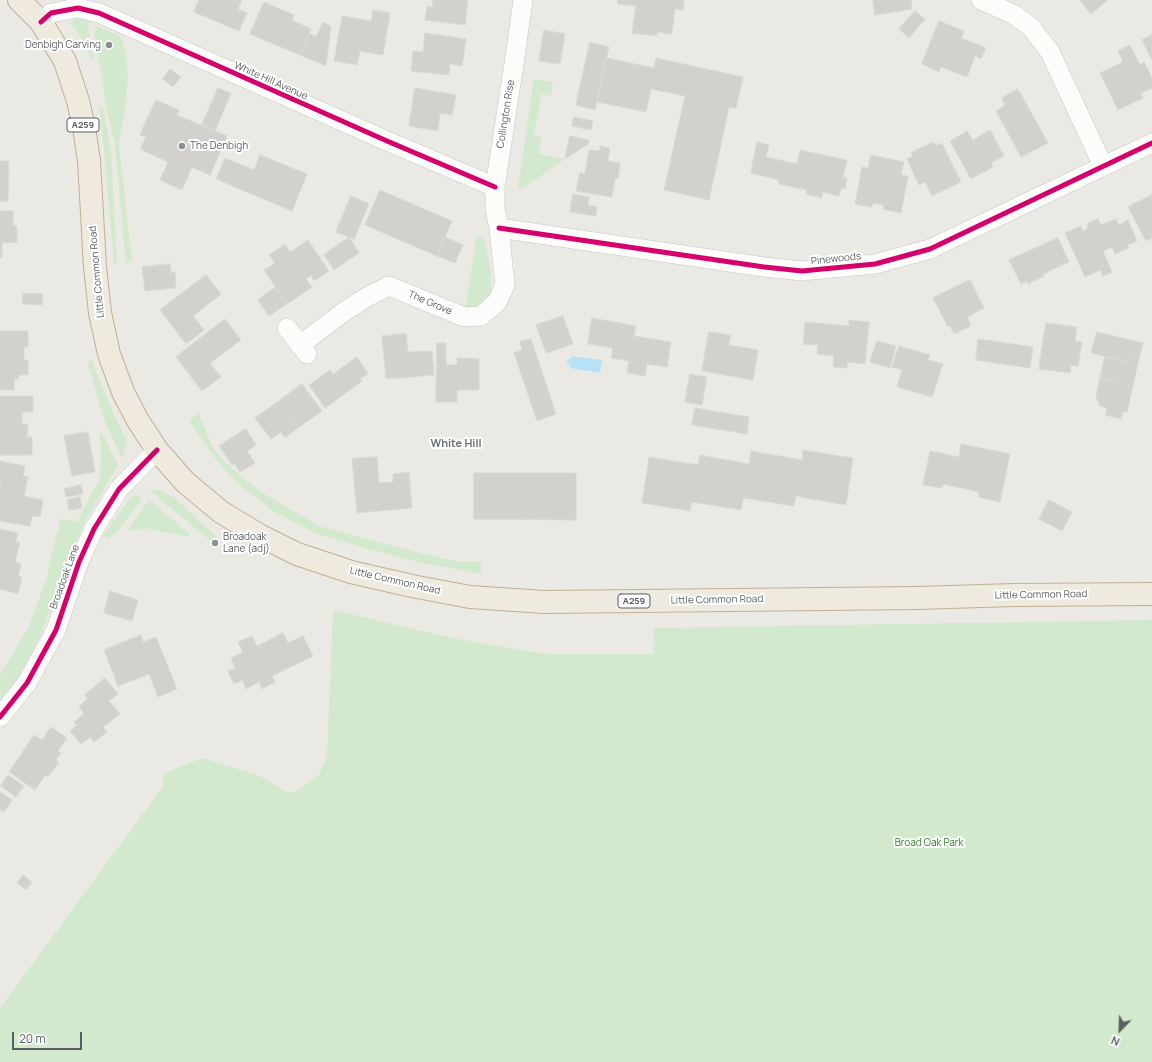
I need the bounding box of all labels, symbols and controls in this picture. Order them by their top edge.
place label: Denbigh Carving [25,39,101,51]
marker: Denbigh Carving [104,40,114,50]
street label: White Hill Avenue [232,59,310,103]
street label: Collington Rise [495,79,517,149]
road number: A259 [67,118,99,132]
place label: The Denbigh [190,140,248,152]
marker: The Denbigh [177,141,187,151]
street label: Little Common Road [87,225,107,319]
street label: Pinewoods [810,250,862,268]
street label: The Grove [406,288,454,318]
district label: White Hill [430,437,482,451]
place label: Broadoak Lane (adj) [223,531,270,554]
marker: Broadoak Lane (adj) [210,538,220,548]
street label: Broadoak Lane [48,543,82,611]
street label: Little Common Road [349,565,441,597]
street label: Little Common Road [995,588,1087,602]
street label: Little Common Road [671,593,763,607]
road number: A259 [618,594,650,608]
park label: Broad Oak Park [895,837,963,849]
north arrow [1100,1010,1140,1050]
scale bar [14,1024,84,1050]
text: 20 m [19,1030,46,1047]
text: N [1109,1033,1122,1050]

